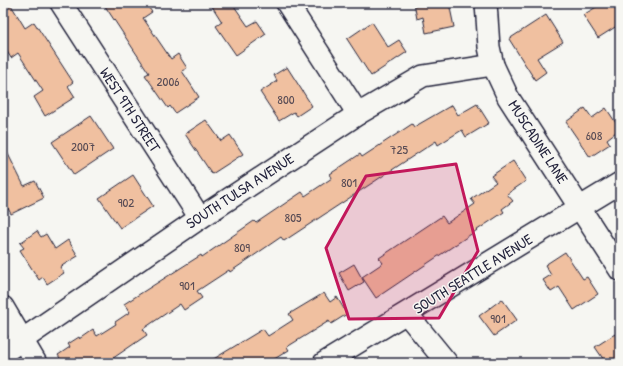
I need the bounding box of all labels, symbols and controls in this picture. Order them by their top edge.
street label: WEST 9TH STREET [95,63,166,157]
house number: 2006 [157,72,179,90]
house number: 800 [277,90,295,108]
street label: MUSCADINE LANE [504,96,574,188]
house number: 608 [586,126,603,144]
house number: 2007 [71,137,95,155]
house number: 725 [390,140,409,158]
street label: SOUTH TULSA AVENUE [182,148,298,233]
house number: 801 [341,173,357,191]
house number: 902 [118,193,134,211]
house number: 805 [285,208,302,226]
street label: SOUTH SEATTLE AVENUE [409,228,537,319]
house number: 809 [234,238,250,256]
house number: 901 [179,276,195,294]
house number: 901 [490,309,506,327]

